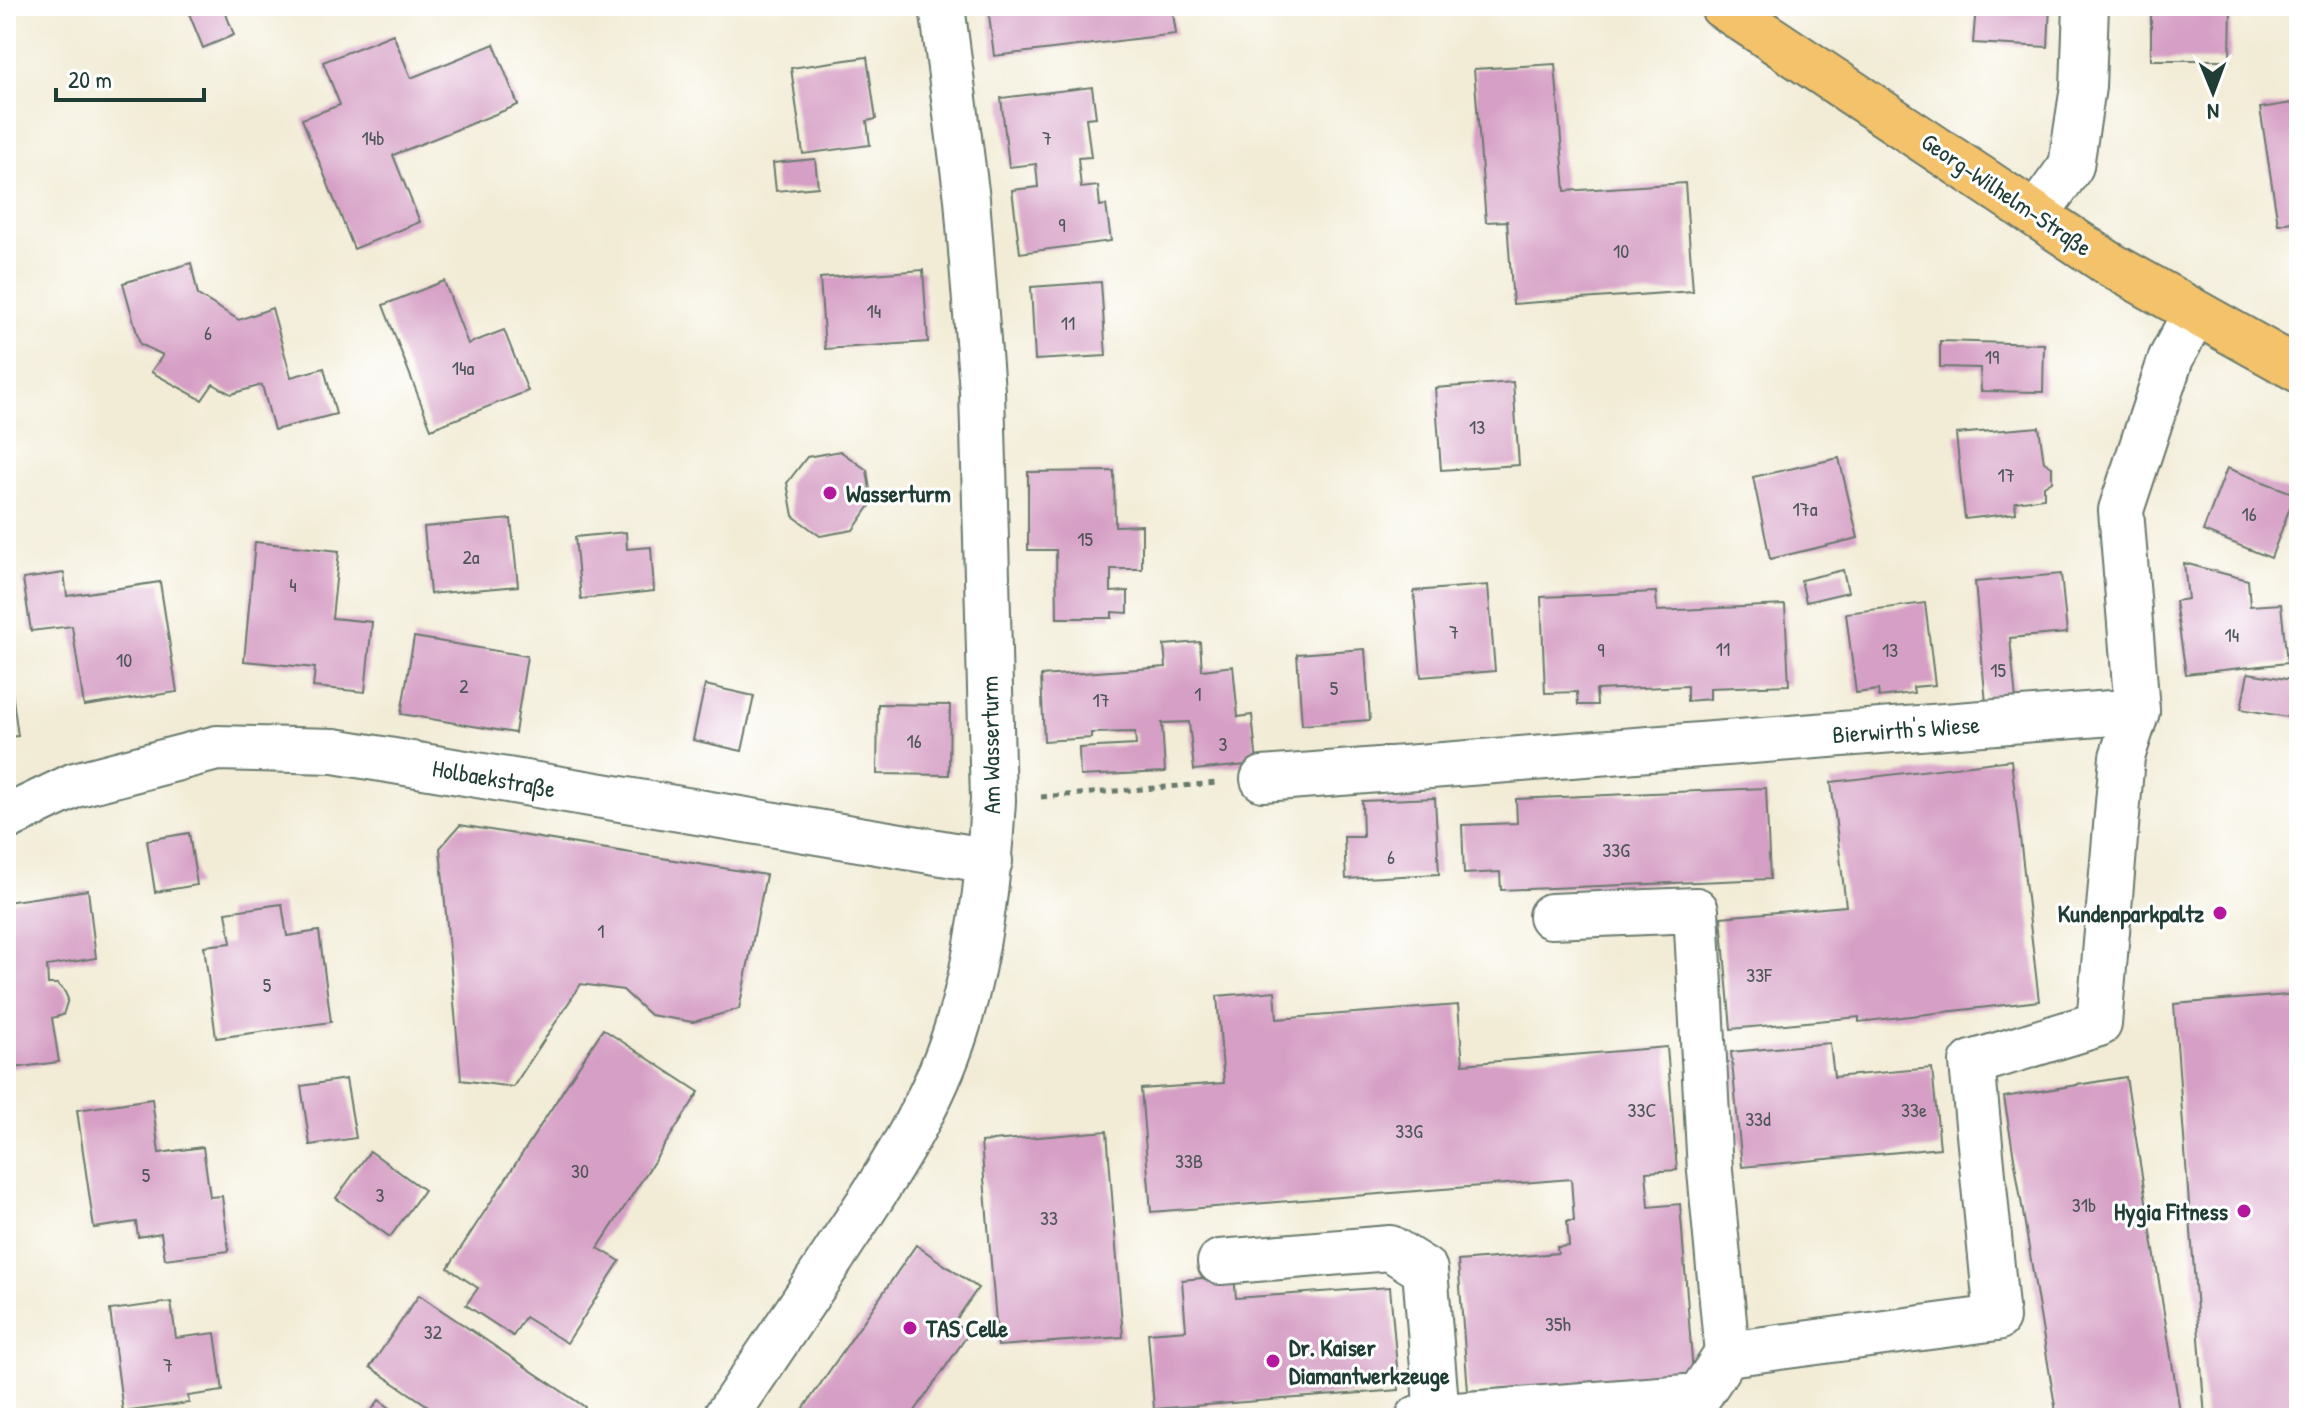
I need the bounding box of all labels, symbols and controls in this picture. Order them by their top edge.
scale bar [56,52,204,102]
north arrow [2173,52,2253,132]
text: 20 m [68,63,112,95]
text: N [2207,97,2219,127]
house number: 14b [362,124,385,151]
house number: 7 [1042,124,1052,151]
street label: Georg-Wilhelm-Straße [1916,125,2099,263]
house number: 9 [1058,211,1066,238]
house number: 10 [1613,237,1629,264]
house number: 14 [867,297,881,324]
house number: 11 [1061,309,1075,336]
house number: 6 [204,319,212,346]
house number: 19 [1985,343,1999,370]
house number: 14a [452,354,474,381]
house number: 13 [1469,413,1485,440]
house number: 17 [1997,461,2015,488]
place label: Wasserturm [846,477,951,509]
marker: Wasserturm [821,484,839,502]
house number: 17a [1793,495,1818,522]
house number: 16 [2241,500,2257,527]
house number: 15 [1077,525,1093,552]
house number: 2a [462,543,480,570]
house number: 4 [289,571,297,598]
house number: 7 [1449,618,1459,645]
house number: 14 [2225,621,2239,648]
house number: 11 [1716,635,1730,662]
house number: 9 [1597,636,1605,663]
house number: 13 [1882,636,1898,663]
house number: 10 [116,646,132,673]
house number: 15 [1990,656,2006,683]
house number: 2 [459,672,469,699]
house number: 5 [1330,674,1339,701]
street label: Am Wasserturm [973,676,1007,814]
house number: 1 [1194,680,1202,707]
house number: 17 [1092,686,1110,713]
street label: Bierwirth's Wiese [1831,708,1981,750]
house number: 16 [906,727,922,754]
house number: 3 [1219,730,1228,757]
street label: Holbaekstraße [430,751,559,805]
house number: 33G [1602,836,1630,863]
house number: 6 [1387,843,1395,870]
place label: Kundenparkpaltz [2058,897,2205,930]
marker: Kundenparkpaltz [2211,904,2229,922]
house number: 1 [597,917,605,944]
house number: 33F [1746,961,1772,988]
house number: 5 [263,971,272,998]
house number: 33C [1628,1096,1656,1123]
house number: 33e [1901,1096,1927,1123]
house number: 33d [1745,1105,1771,1132]
house number: 33G [1395,1117,1423,1144]
house number: 33B [1175,1147,1203,1174]
house number: 30 [571,1157,589,1184]
house number: 5 [142,1161,151,1188]
house number: 3 [376,1181,385,1208]
house number: 31b [2072,1191,2096,1218]
place label: Hygia Fitness [2114,1195,2228,1228]
marker: Hygia Fitness [2235,1202,2253,1220]
house number: 33 [1040,1204,1058,1231]
house number: 35h [1545,1310,1571,1337]
place label: TAS Celle [925,1312,1009,1344]
house number: 32 [424,1318,443,1345]
marker: TAS Celle [901,1319,919,1337]
place label: Dr. Kaiser Diamantwerkzeuge [1289,1331,1450,1392]
house number: 7 [163,1351,173,1378]
marker: Dr. Kaiser Diamantwerkzeuge [1264,1352,1282,1370]

